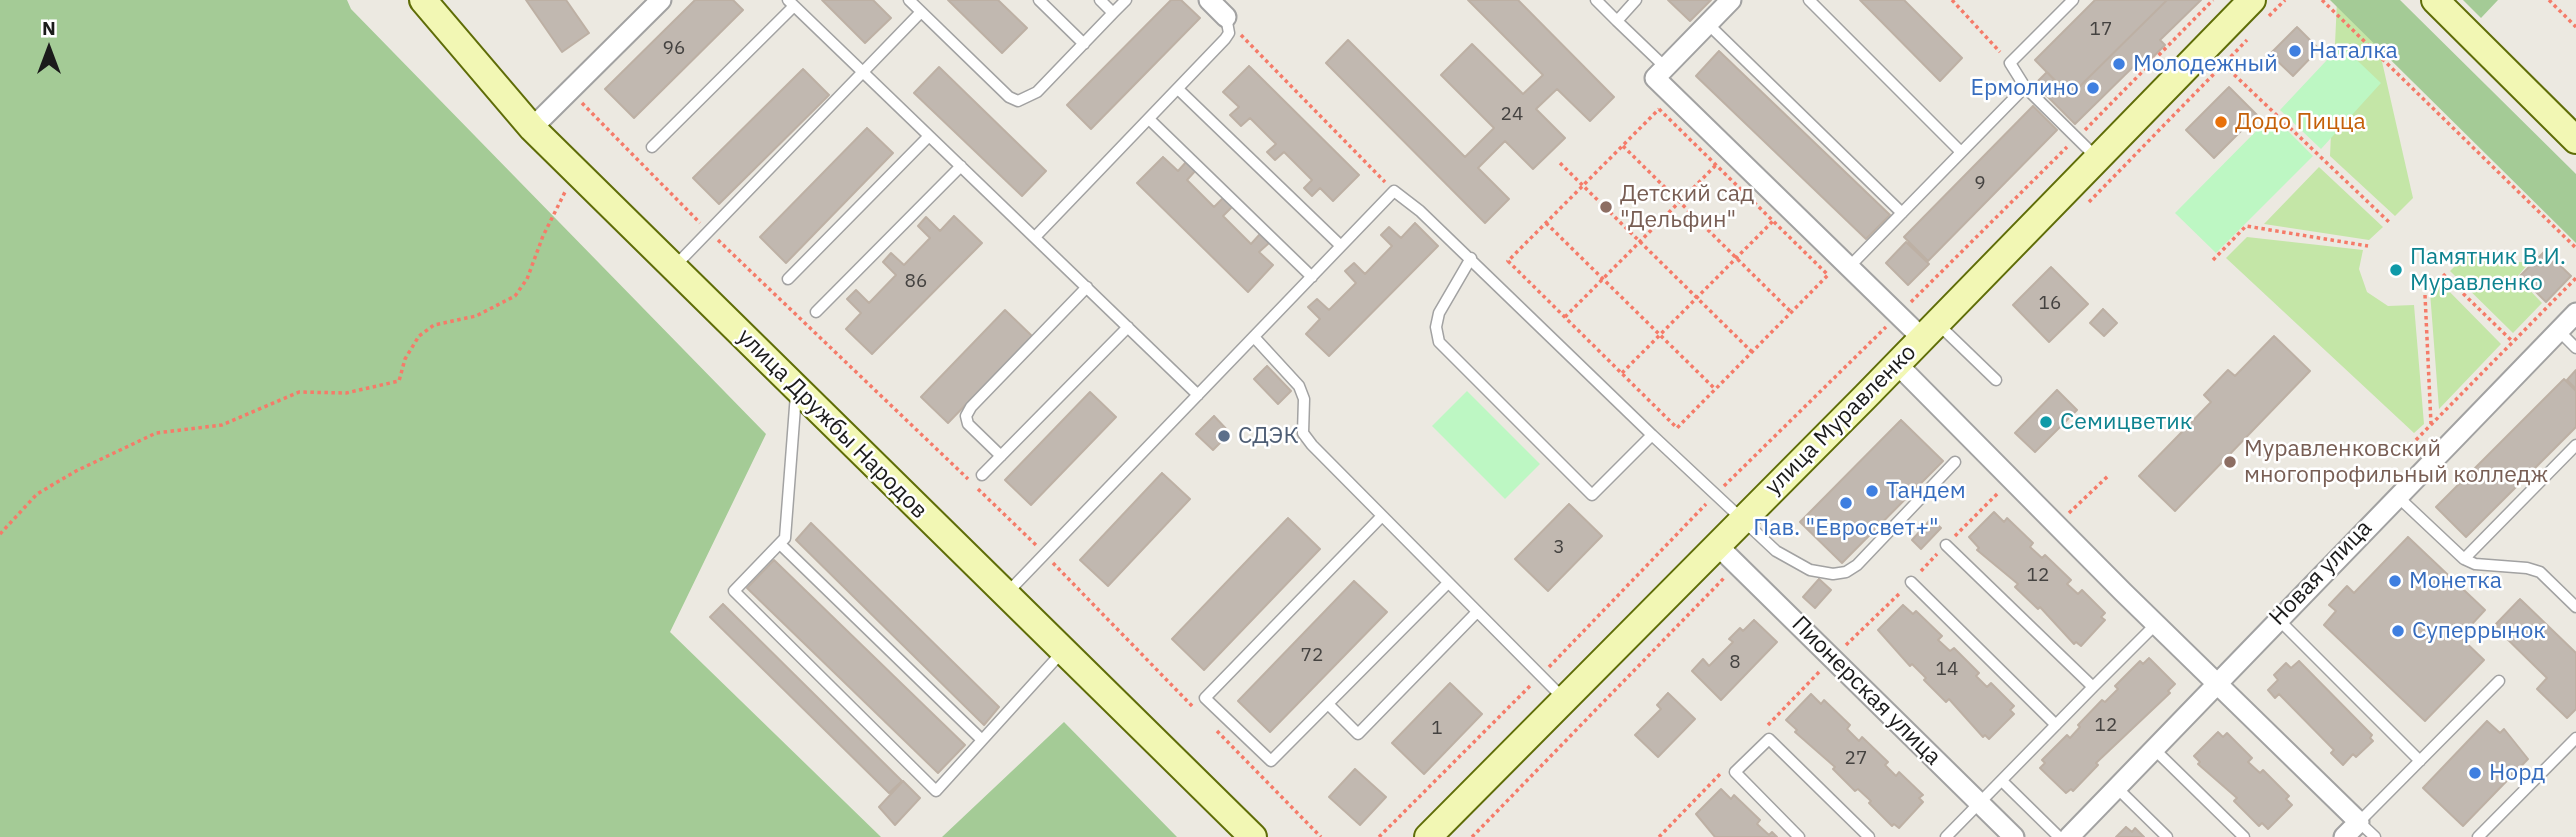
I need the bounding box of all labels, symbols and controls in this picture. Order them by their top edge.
north arrow [14,14,84,84]
text: N [42,16,56,40]
house number: 17 [2090,19,2112,41]
place label: Наталка [2309,37,2398,65]
house number: 96 [663,38,685,60]
marker: Наталка [2287,43,2303,59]
place label: Молодежный [2133,50,2278,78]
marker: Молодежный [2111,56,2127,72]
place label: Ермолино [1971,74,2079,102]
marker: Ермолино [2085,80,2101,96]
house number: 24 [1501,104,1523,126]
place label: Додо Пицца [2235,108,2366,136]
marker: Додо Пицца [2213,114,2229,130]
house number: 9 [1974,173,1986,195]
place label: Детский сад "Дельфин" [1620,180,1754,234]
marker: Детский сад "Дельфин" [1598,199,1614,215]
place label: Памятник В.И. Муравленко [2410,243,2566,297]
marker: Памятник В.И. Муравленко [2388,262,2404,278]
house number: 86 [905,271,927,293]
house number: 16 [2039,293,2061,315]
street label: улица Дружбы Народов [731,323,933,525]
street label: улица Муравленко [1760,339,1922,501]
place label: Семицветик [2060,408,2192,436]
marker: Семицветик [2038,414,2054,430]
place label: СДЭК [1238,422,1299,450]
marker: СДЭК [1216,428,1232,444]
place label: Муравленковский многопрофильный колледж [2244,435,2548,489]
marker: Муравленковский многопрофильный колледж [2222,454,2238,470]
place label: Тандем [1886,477,1966,505]
marker: Тандем [1864,483,1880,499]
marker: Пав. "Евросвет+" [1838,495,1854,511]
place label: Пав. "Евросвет+" [1753,514,1939,542]
street label: Новая улица [2264,515,2378,631]
house number: 3 [1553,537,1565,559]
house number: 12 [2027,565,2049,587]
place label: Монетка [2409,567,2502,595]
marker: Монетка [2387,573,2403,589]
street label: Пионерская улица [1786,611,1946,771]
place label: Суперрынок [2412,617,2546,645]
marker: Суперрынок [2390,623,2406,639]
house number: 72 [1301,645,1323,667]
house number: 8 [1729,652,1741,674]
house number: 14 [1936,659,1958,681]
house number: 12 [2095,715,2117,737]
house number: 1 [1431,718,1443,740]
house number: 27 [1845,748,1867,770]
place label: Норд [2489,759,2545,787]
marker: Норд [2467,765,2483,781]

